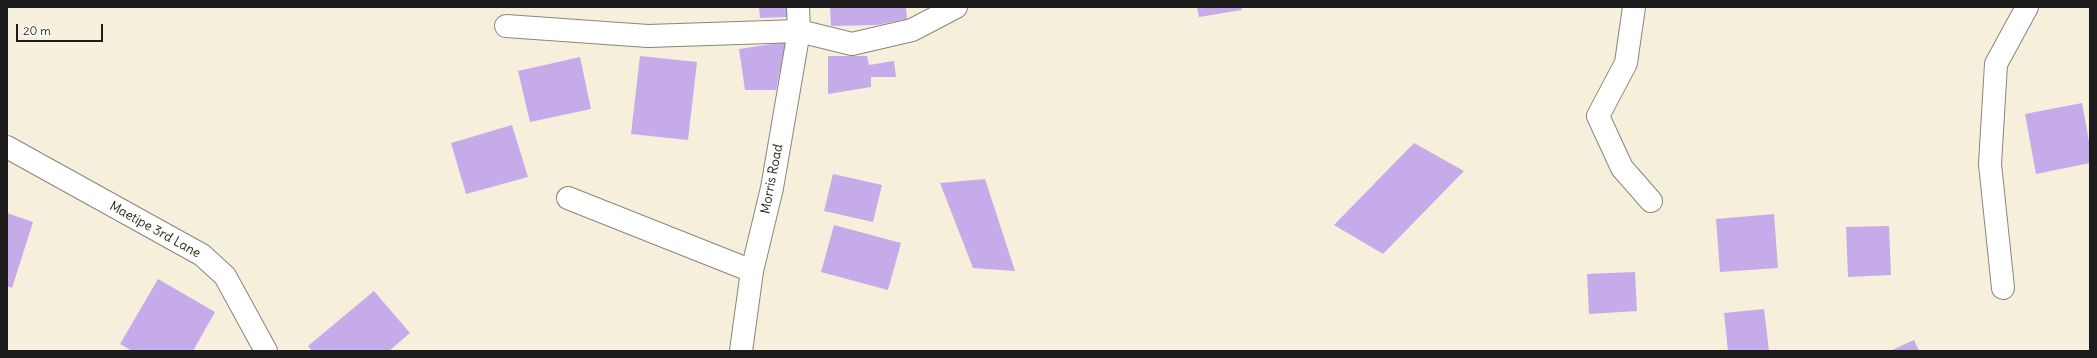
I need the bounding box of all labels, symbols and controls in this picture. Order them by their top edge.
scale bar [18,16,105,42]
text: 20 m [23,23,51,38]
street label: Morris Road [758,143,786,215]
street label: Maetipe 3rd Lane [107,198,203,262]

